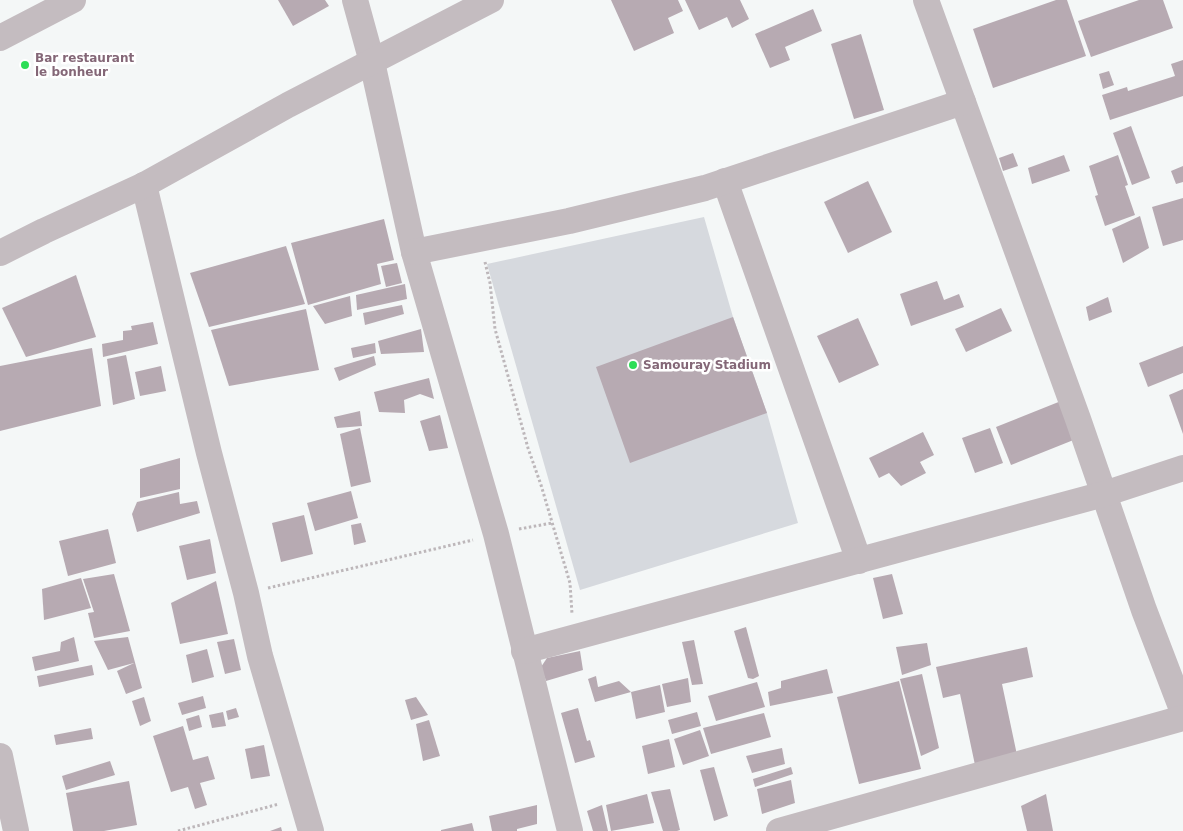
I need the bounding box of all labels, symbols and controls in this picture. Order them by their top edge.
place label: Bar restaurant le bonheur [35,51,134,79]
marker: Bar restaurant le bonheur [19,59,31,71]
place label: Samouray Stadium [643,358,771,372]
marker: Samouray Stadium [627,359,639,371]

